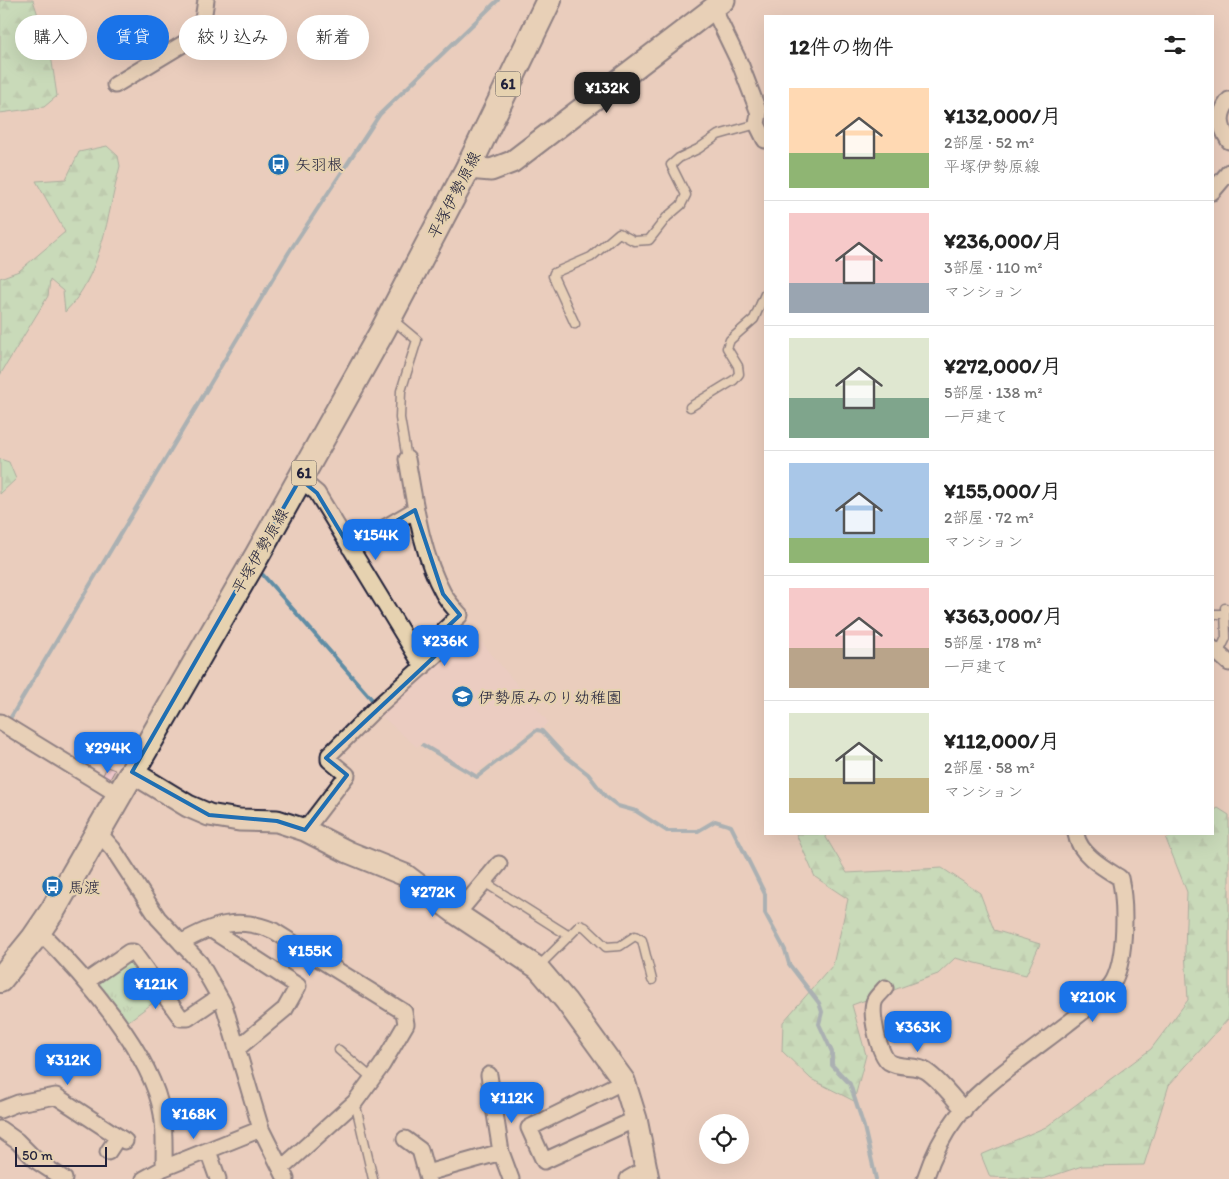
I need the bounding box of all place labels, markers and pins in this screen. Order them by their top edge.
pin: ¥132K [572,72,642,114]
bus stop icon: 矢羽根 [267,152,291,176]
place label: 矢羽根 [295,155,343,174]
pin: ¥154K [341,518,411,561]
pin: ¥236K [410,624,480,667]
school or university icon: 伊勢原みのり幼稚園 [450,685,474,709]
place label: 伊勢原みのり幼稚園 [478,688,622,707]
pin: ¥294K [73,732,143,774]
bus stop icon: 馬渡 [40,875,64,899]
pin: ¥272K [398,876,468,918]
place label: 馬渡 [68,878,100,897]
pin: ¥155K [275,934,345,977]
pin: ¥121K [121,968,191,1010]
pin: ¥210K [1058,980,1128,1023]
pin: ¥363K [883,1010,953,1053]
pin: ¥312K [33,1044,103,1086]
pin: ¥112K [477,1082,547,1124]
pin: ¥168K [159,1098,229,1140]

